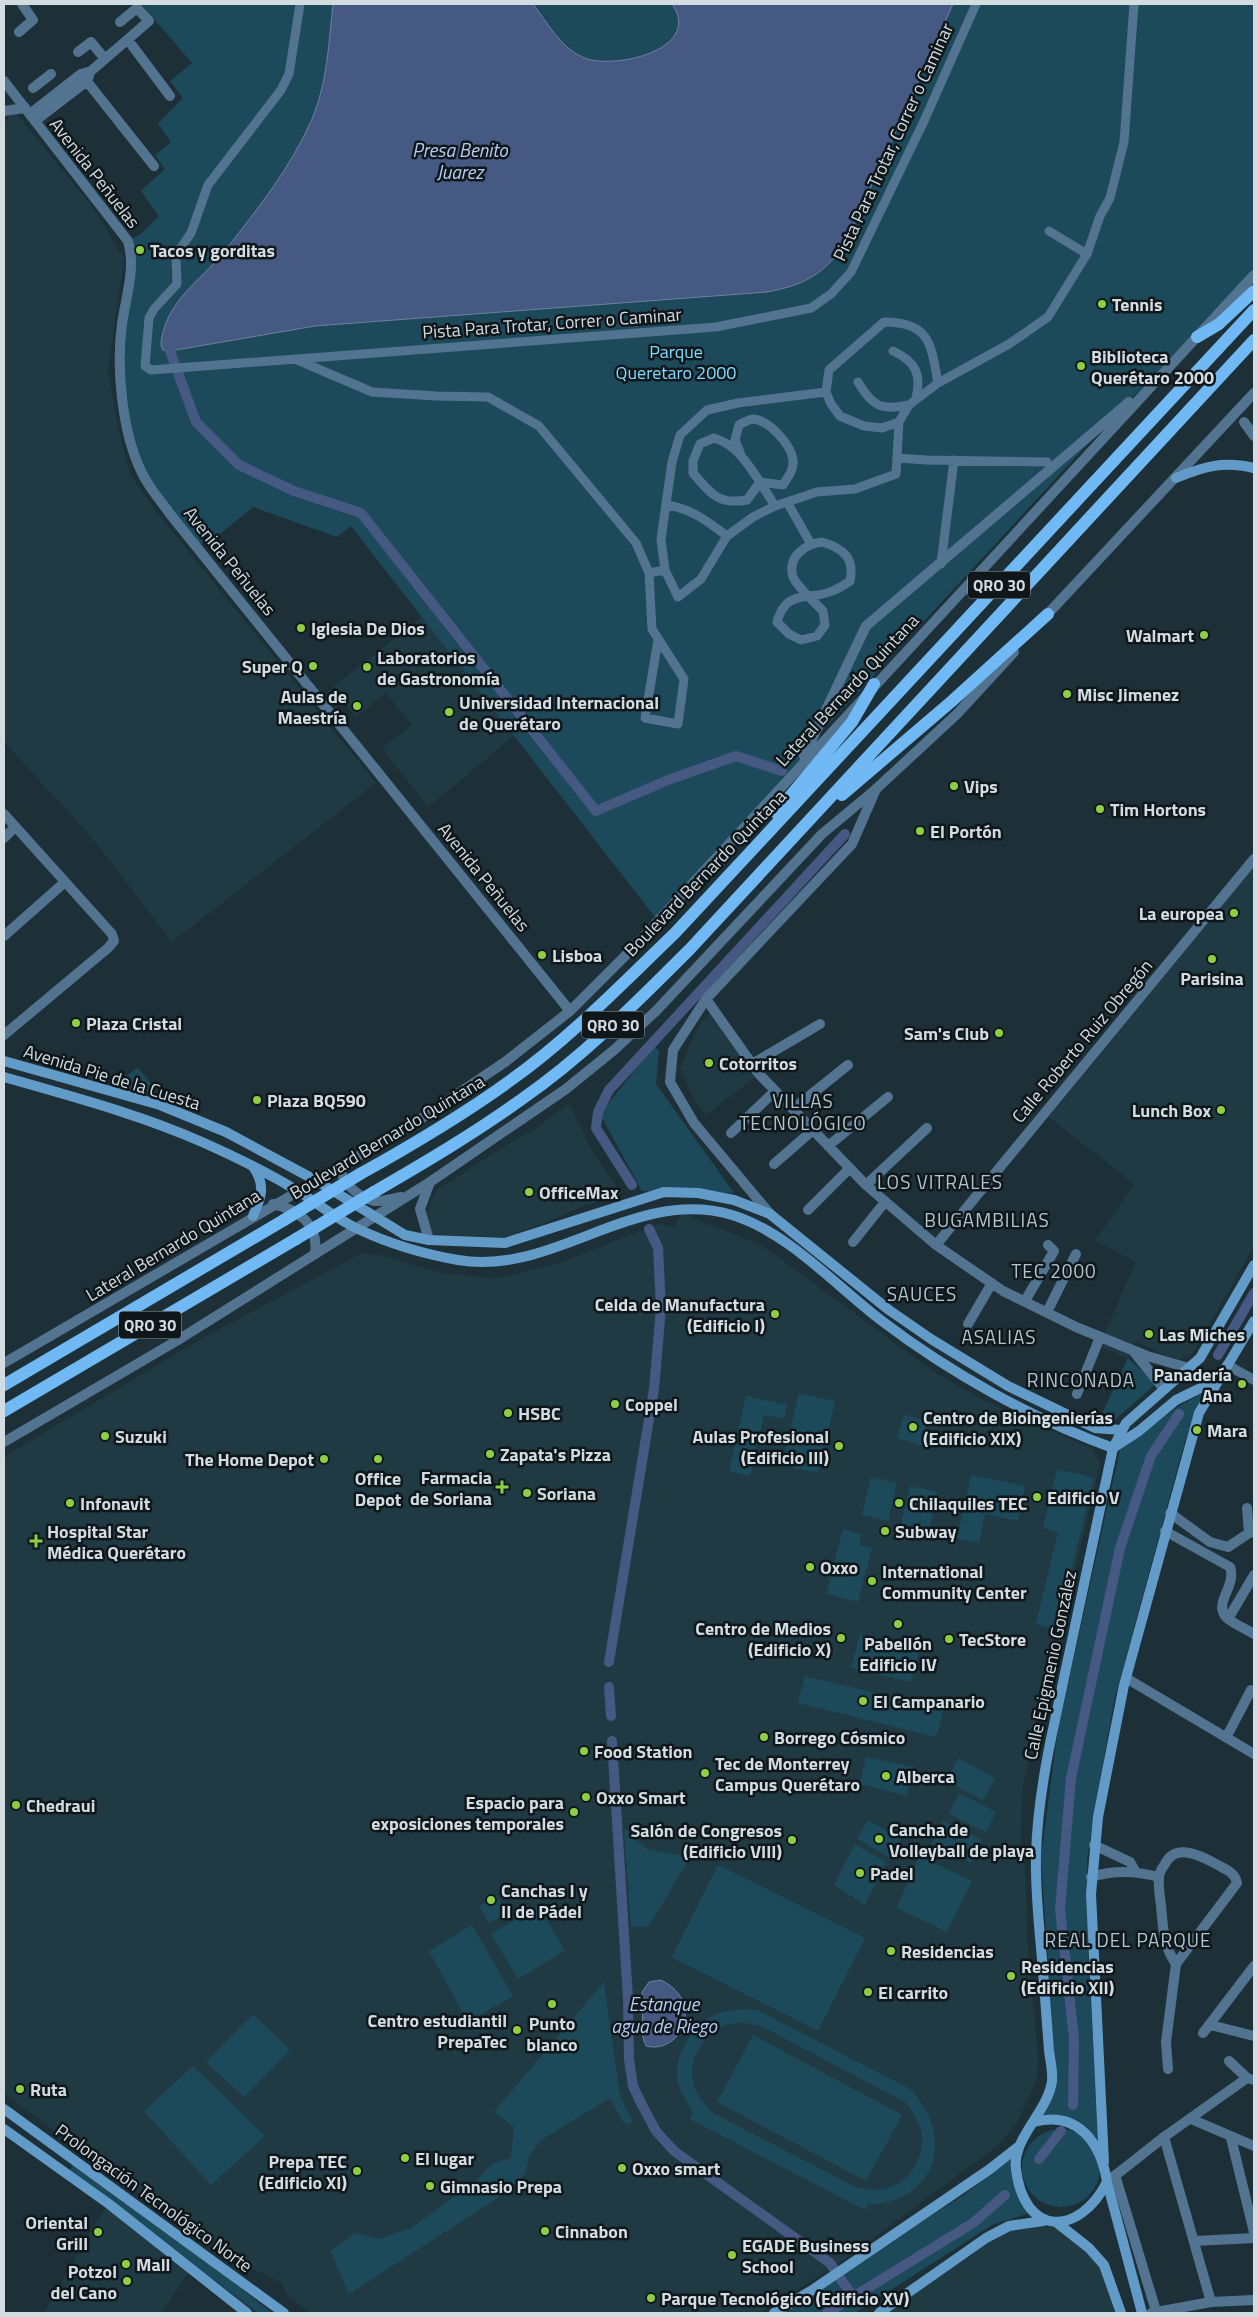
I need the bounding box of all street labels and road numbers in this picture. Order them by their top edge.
street label: Pista Para Trotar, Correr o Caminar [826,19,960,265]
street label: Avenida Peñuelas [43,112,147,234]
street label: Pista Para Trotar, Correr o Caminar [421,300,683,346]
street label: Avenida Peñuelas [177,501,283,621]
road number: QRO 30 [968,572,1030,598]
street label: Lateral Bernardo Quintana [769,608,925,772]
street label: Boulevard Bernardo Quintana [618,783,792,963]
street label: Avenida Peñuelas [431,817,537,937]
street label: Calle Roberto Ruiz Obregón [1005,953,1159,1129]
road number: QRO 30 [582,1012,644,1038]
street label: Avenida Pie de la Cuesta [20,1037,204,1117]
street label: Boulevard Bernardo Quintana [284,1068,490,1206]
street label: Lateral Bernardo Quintana [81,1182,265,1308]
road number: QRO 30 [119,1312,181,1338]
street label: Calle Epigmenio González [1017,1568,1083,1762]
street label: Prolongación Tecnológico Norte [50,2117,258,2279]

